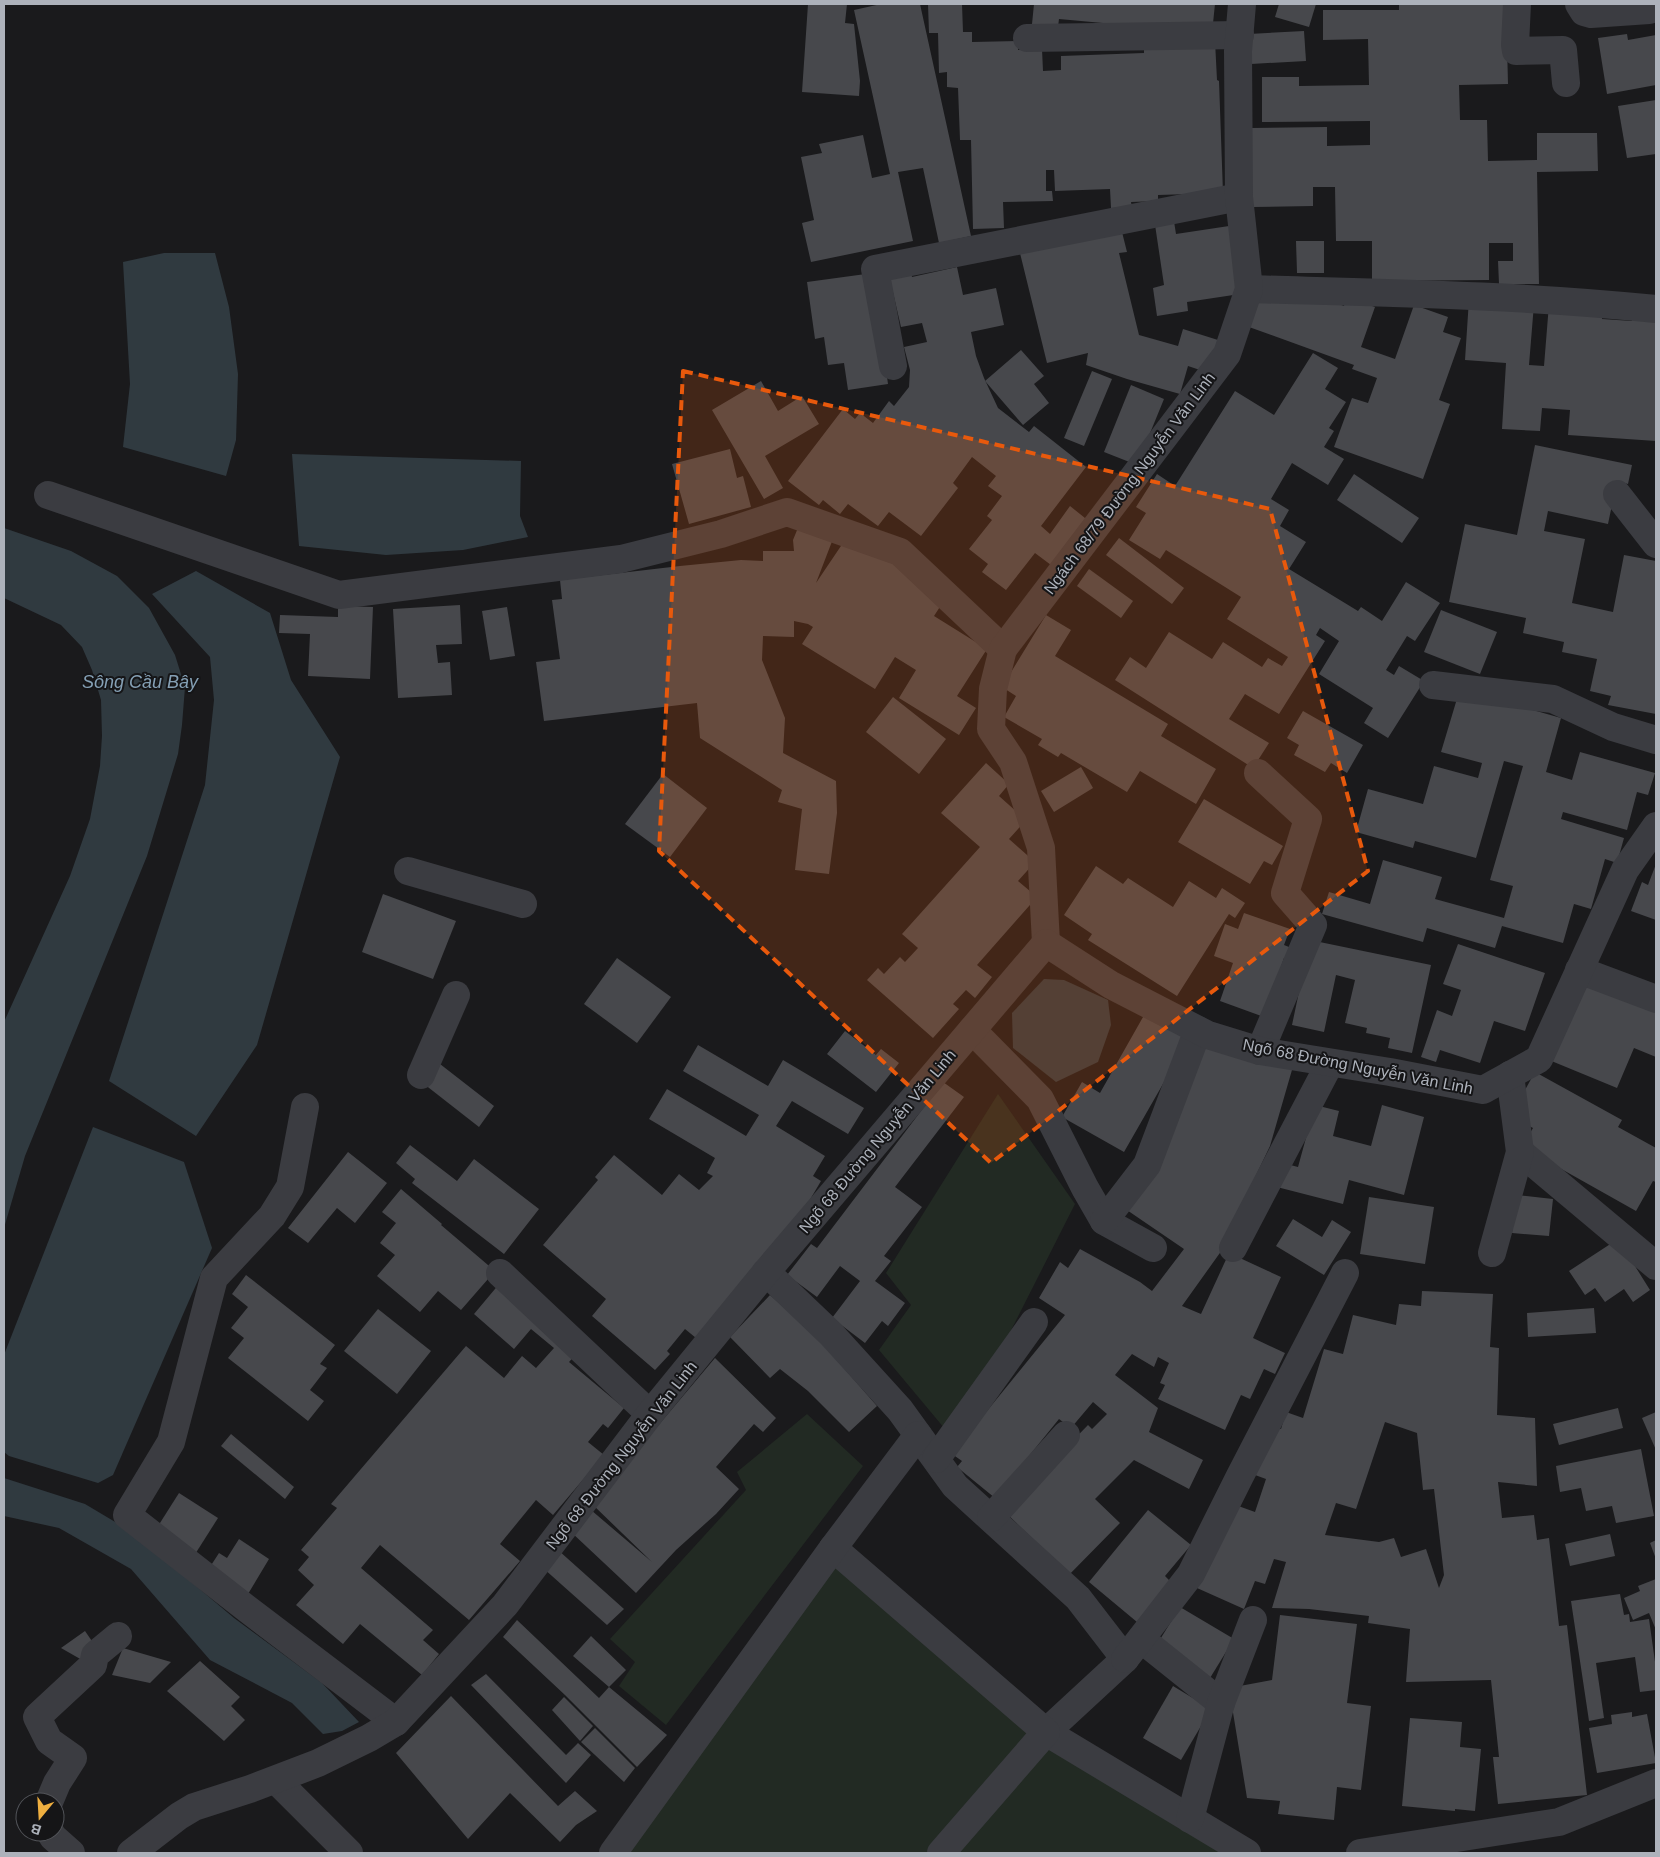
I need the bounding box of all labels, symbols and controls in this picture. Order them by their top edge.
street label: Ngách 68/79 Đường Nguyễn Văn Linh [1040,369,1218,597]
water label: Sông Cầu Bây [82,672,199,692]
street label: Ngõ 68 Đường Nguyễn Văn Linh [1242,1035,1474,1097]
street label: Ngõ 68 Đường Nguyễn Văn Linh [795,1046,959,1236]
street label: Ngõ 68 Đường Nguyễn Văn Linh [542,1357,700,1553]
north arrow [15,1792,65,1842]
text: B [29,1820,43,1839]

